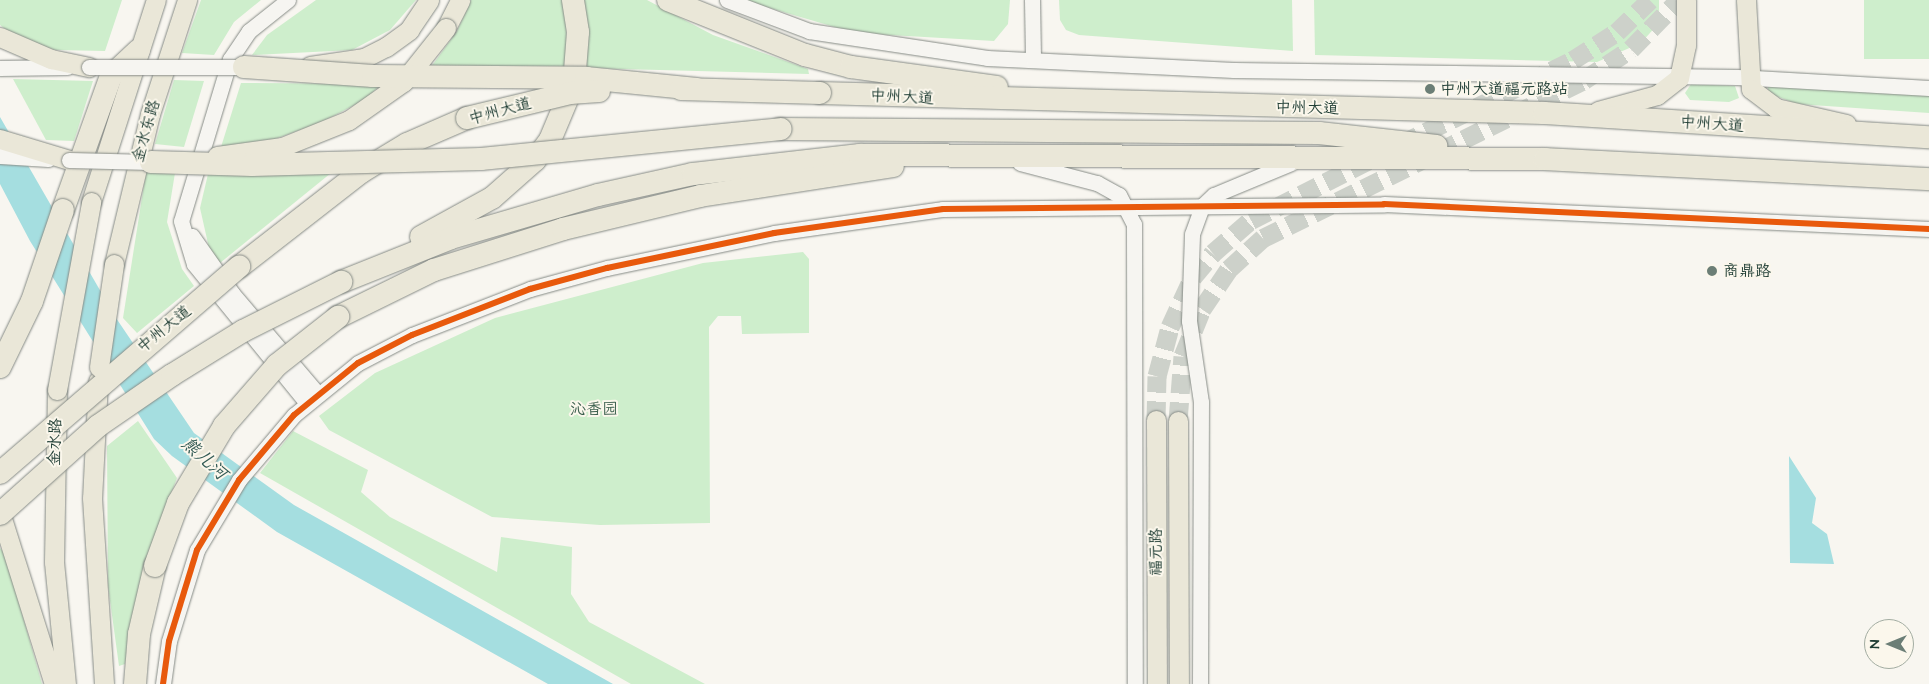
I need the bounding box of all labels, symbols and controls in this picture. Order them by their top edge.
place label: 中州大道福元路站 [1440,79,1568,99]
marker: 中州大道福元路站 [1424,83,1436,95]
street label: 中州大道 [870,86,934,108]
street label: 中州大道 [467,93,533,129]
street label: 金水东路 [128,98,164,164]
street label: 中州大道 [1275,98,1339,118]
street label: 中州大道 [1679,112,1745,136]
place label: 商鼎路 [1723,261,1771,281]
marker: 商鼎路 [1705,264,1719,278]
street label: 中州大道 [133,301,195,357]
park label: 沁香园 [570,399,618,419]
street label: 金水路 [45,418,65,466]
water label: 熊儿河 [177,433,231,485]
street label: 福元路 [1146,528,1166,576]
north arrow [1864,619,1914,669]
text: N [1865,640,1885,648]

